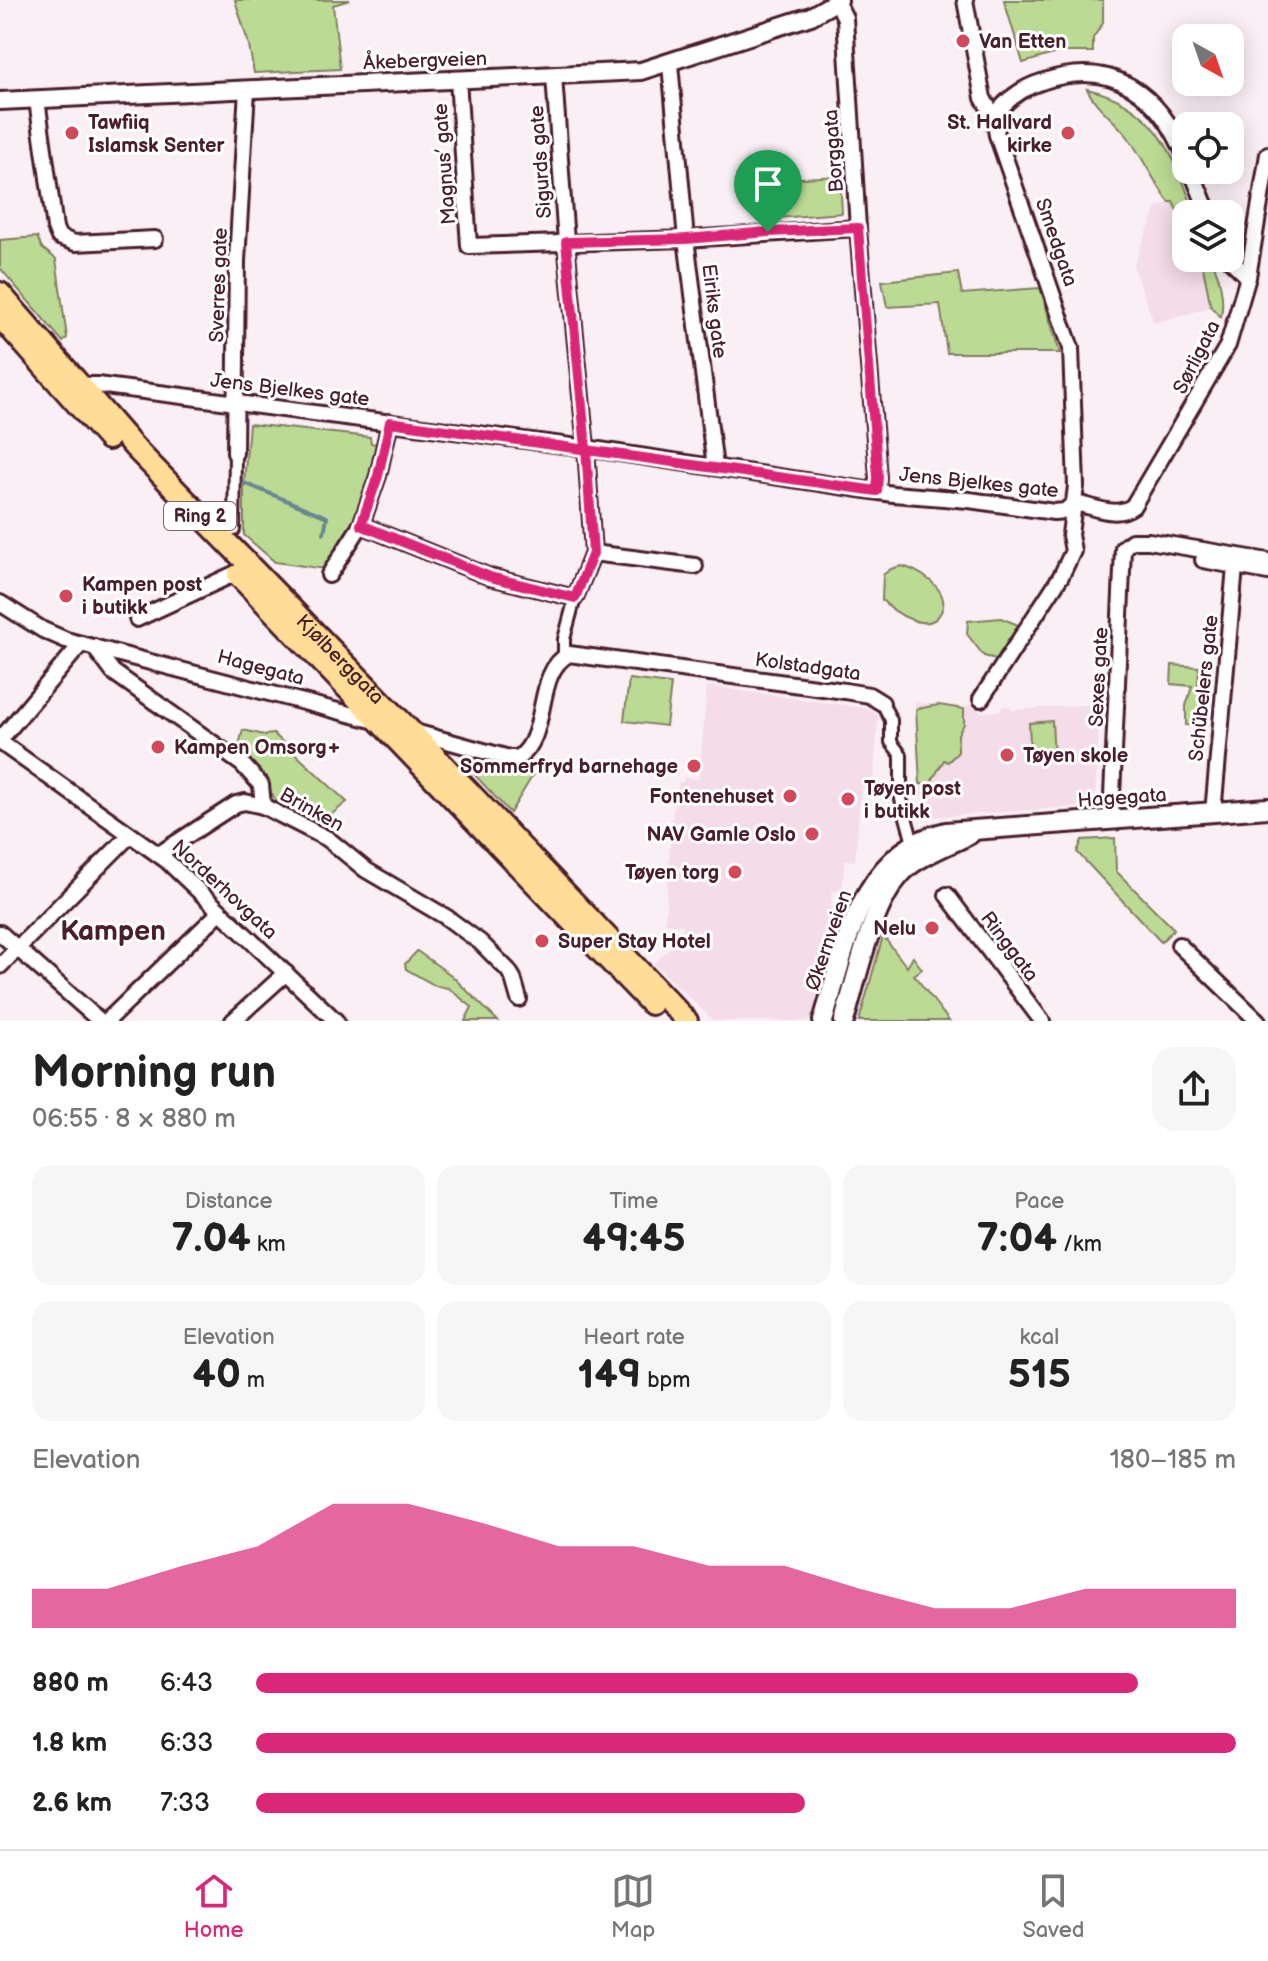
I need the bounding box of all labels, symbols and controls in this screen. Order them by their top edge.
north arrow [1172,24,1244,96]
map controls [1172,24,1244,272]
place label: Van Etten [979,30,1067,54]
marker: Van Etten [954,32,972,50]
street label: Åkebergveien [363,45,487,75]
street label: Magnus’ gate [429,102,461,225]
street label: Sigurds gate [525,104,557,219]
street label: Borggata [819,109,849,193]
place label: Tawfiiq Islamsk Senter [88,111,226,158]
place label: St. Hallvard kirke [947,111,1052,158]
button: locate [1172,112,1244,184]
marker: Tawfiiq Islamsk Senter [63,124,81,142]
marker: St. Hallvard kirke [1059,124,1077,142]
pin [734,150,802,232]
icon: arrive [746,162,790,206]
street label: Smedgata [1030,195,1082,290]
button: layers [1172,200,1244,272]
street label: Sverres gate [205,227,233,343]
street label: Eiriks gate [696,262,732,360]
street label: Sørligata [1168,317,1226,398]
street label: Jens Bjelkes gate [209,368,371,412]
street label: Jens Bjelkes gate [898,463,1060,503]
road number: Ring 2 [164,502,236,530]
place label: Kampen post i butikk [82,573,203,620]
marker: Kampen post i butikk [57,587,75,605]
street label: Kjølberggata [291,610,389,710]
street label: Schübelers gate [1184,614,1224,763]
street label: Sexes gate [1084,626,1114,728]
street label: Hagegata [215,645,307,691]
street label: Kolstadgata [753,648,862,686]
place label: Kampen Omsorg+ [174,736,342,760]
marker: Kampen Omsorg+ [149,738,167,756]
place label: Tøyen skole [1023,744,1128,768]
marker: Tøyen skole [998,746,1016,764]
place label: Sommerfryd barnehage [460,755,678,779]
marker: Sommerfryd barnehage [685,757,703,775]
place label: Tøyen post i butikk [864,777,961,824]
street label: Brinken [275,783,348,837]
street label: Hagegata [1077,783,1167,813]
place label: Fontenehuset [649,785,774,809]
marker: Fontenehuset [781,787,799,805]
marker: Tøyen post i butikk [839,790,857,808]
place label: NAV Gamle Oslo [646,823,796,847]
marker: NAV Gamle Oslo [803,825,821,843]
street label: Norderhovgata [167,835,282,945]
place label: Tøyen torg [625,861,719,885]
marker: Tøyen torg [726,863,744,881]
street label: Økernveien [801,887,857,994]
street label: Ringgata [975,907,1043,986]
district label: Kampen [60,915,166,948]
place label: Nelu [873,917,916,941]
marker: Nelu [923,919,941,937]
place label: Super Stay Hotel [558,930,711,954]
marker: Super Stay Hotel [533,932,551,950]
text: Morning run [32,1047,276,1100]
button: share [1152,1047,1236,1131]
text: 06:55 · 8 × 880 m [32,1104,236,1135]
text: Distance [185,1188,273,1215]
text: Time [610,1188,658,1215]
text: Pace [1014,1188,1064,1215]
text: 7.04 [172,1215,251,1263]
text: 49:45 [582,1215,686,1263]
text: 7:04 [977,1215,1057,1263]
text: km [251,1231,286,1258]
text: /km [1057,1231,1102,1258]
text: Elevation [183,1324,275,1351]
text: Heart rate [583,1324,685,1351]
text: kcal [1020,1324,1059,1351]
text: 40 [192,1351,241,1399]
text: 149 [577,1351,641,1399]
text: 515 [1008,1351,1071,1399]
text: m [241,1367,265,1394]
text: bpm [641,1367,691,1394]
text: Elevation [32,1445,140,1476]
text: 180–185 m [1110,1445,1236,1476]
text: 880 m [32,1668,109,1699]
text: 6:43 [160,1668,213,1699]
text: 1.8 km [32,1728,107,1759]
text: 6:33 [160,1728,213,1759]
text: 2.6 km [32,1788,112,1819]
text: 7:33 [160,1788,210,1819]
tab: Home [184,1869,244,1944]
tab: Map [611,1869,655,1944]
tab: Saved [1023,1869,1084,1944]

